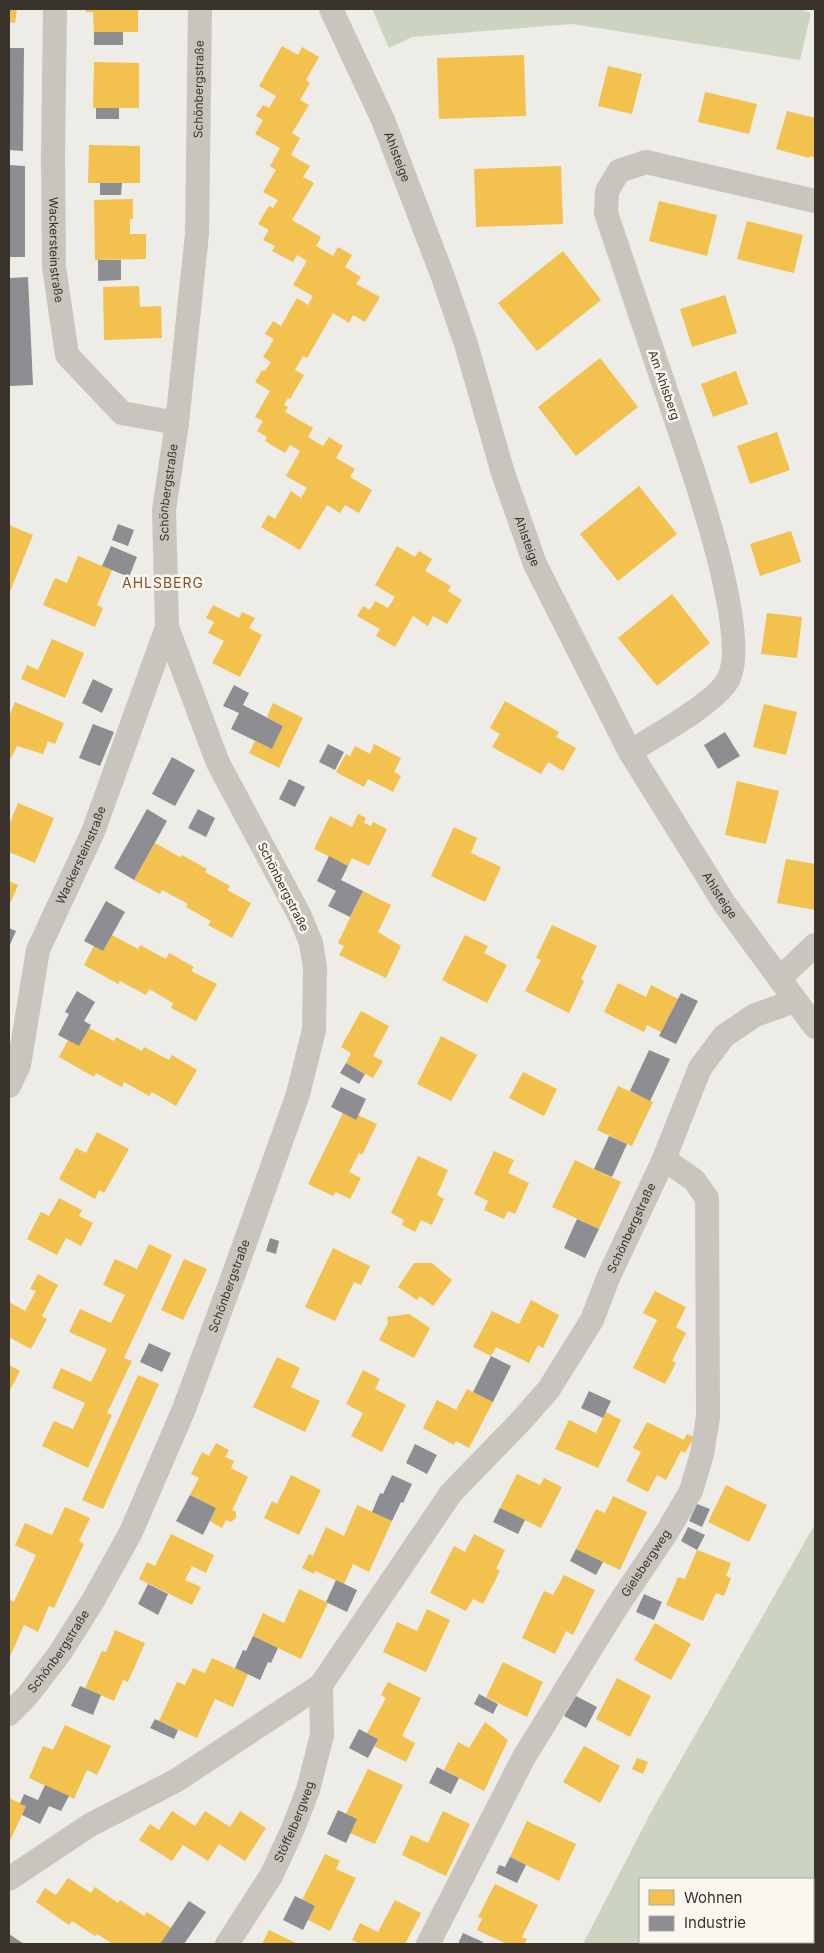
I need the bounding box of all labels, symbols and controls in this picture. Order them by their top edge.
street label: Schönbergstraße [190,40,207,138]
street label: Ahlsteige [381,129,414,184]
street label: Wackersteinstraße [46,197,67,304]
street label: Am Ahlsberg [646,348,683,422]
street label: Schönbergstraße [156,443,181,541]
street label: Ahlsteige [512,514,543,568]
district label: AHLSBERG [122,574,204,591]
street label: Wackersteinstraße [52,804,109,906]
street label: Schönbergstraße [255,840,312,934]
street label: Ahlsteige [700,869,741,921]
street label: Schönbergstraße [603,1180,659,1275]
street label: Schönbergstraße [205,1237,253,1334]
street label: Gielsbergweg [618,1527,673,1600]
street label: Schönbergstraße [24,1607,92,1696]
street label: Stöffelbergweg [270,1780,317,1865]
legend [639,1878,814,1943]
text: Wohnen [684,1888,742,1907]
text: Industrie [684,1913,746,1932]

